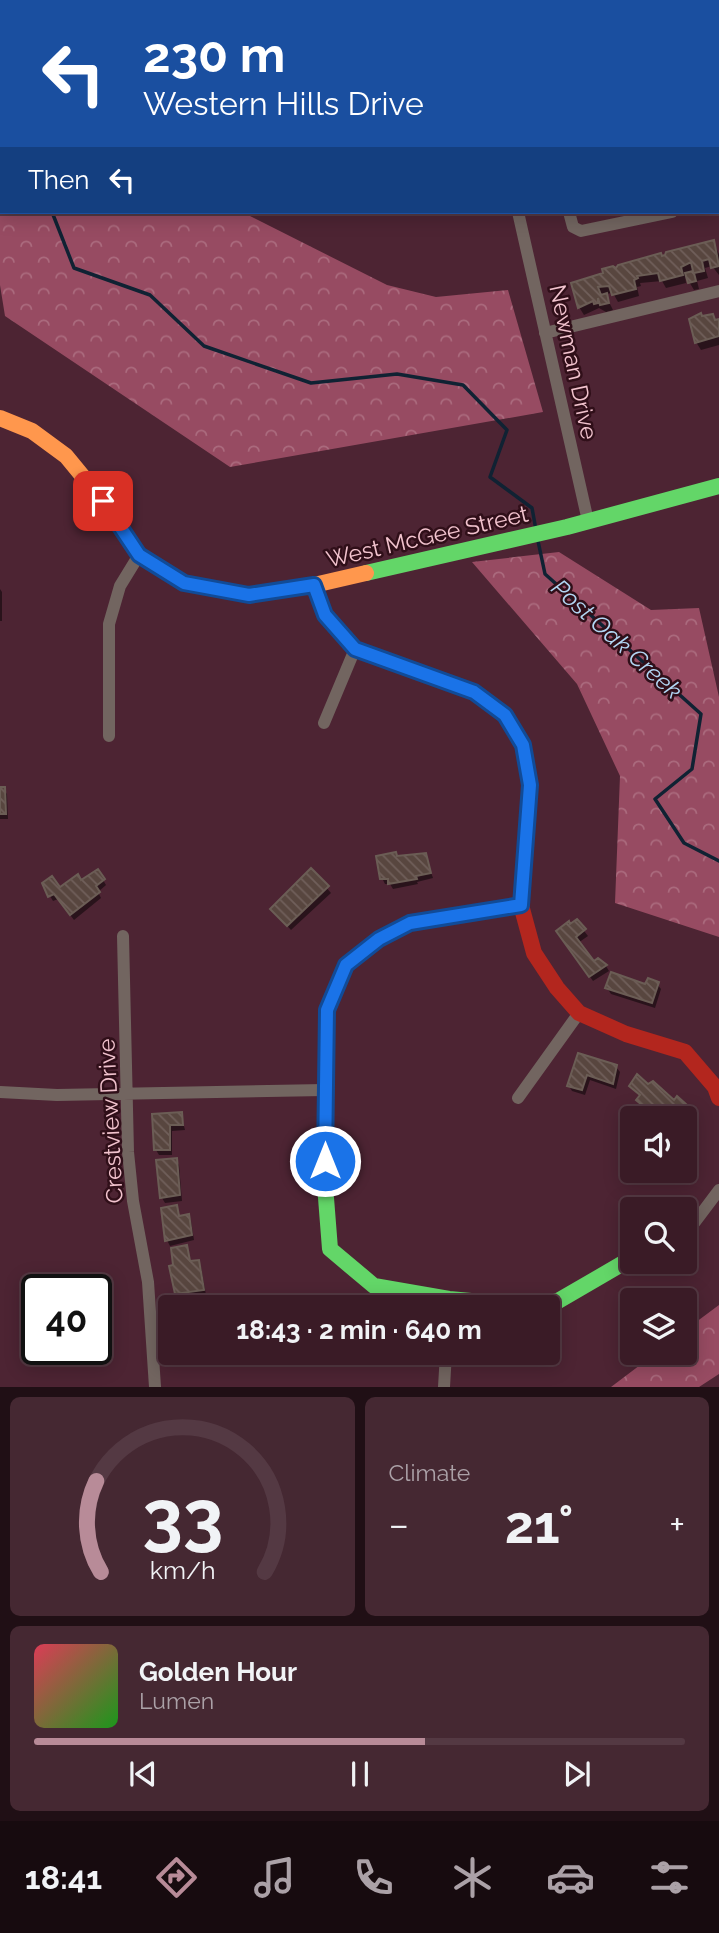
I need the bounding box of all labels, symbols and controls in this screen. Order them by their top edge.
text: 230 m [143,26,285,83]
icon: left [28,28,119,119]
text: Western Hills Drive [143,85,424,122]
icon: left [103,161,141,199]
text: Then [28,165,89,195]
street label: Newman Drive [544,282,604,442]
pin [73,471,133,531]
icon: arrive [84,482,122,520]
street label: West McGee Street [323,500,531,572]
water label: Post Oak Creek [546,573,688,705]
street label: Crestview Drive [92,1038,128,1204]
map controls [620,1106,697,1365]
button: sound [620,1106,697,1183]
position arrow [288,1124,362,1198]
button: search [620,1197,697,1274]
speed limit sign: 40 [21,1274,112,1365]
button: layers [620,1288,697,1365]
text: 18:43 · 2 min · 640 m [236,1315,482,1345]
text: Climate [389,1459,470,1486]
text: 33 [142,1475,223,1560]
text: 21° [505,1494,573,1555]
text: − [389,1502,409,1547]
text: + [669,1502,685,1547]
text: km/h [149,1555,215,1585]
text: Golden Hour [139,1657,297,1687]
text: Lumen [139,1687,214,1714]
icon: previous [124,1755,162,1793]
icon: pause [341,1755,379,1793]
icon: next [558,1755,596,1793]
icon: directions [152,1853,201,1902]
icon: music [250,1853,299,1902]
icon: phone [349,1853,398,1902]
icon: climate [448,1853,497,1902]
icon: car [546,1853,595,1902]
icon: filters [645,1853,694,1902]
text: 18:41 [25,1859,102,1896]

